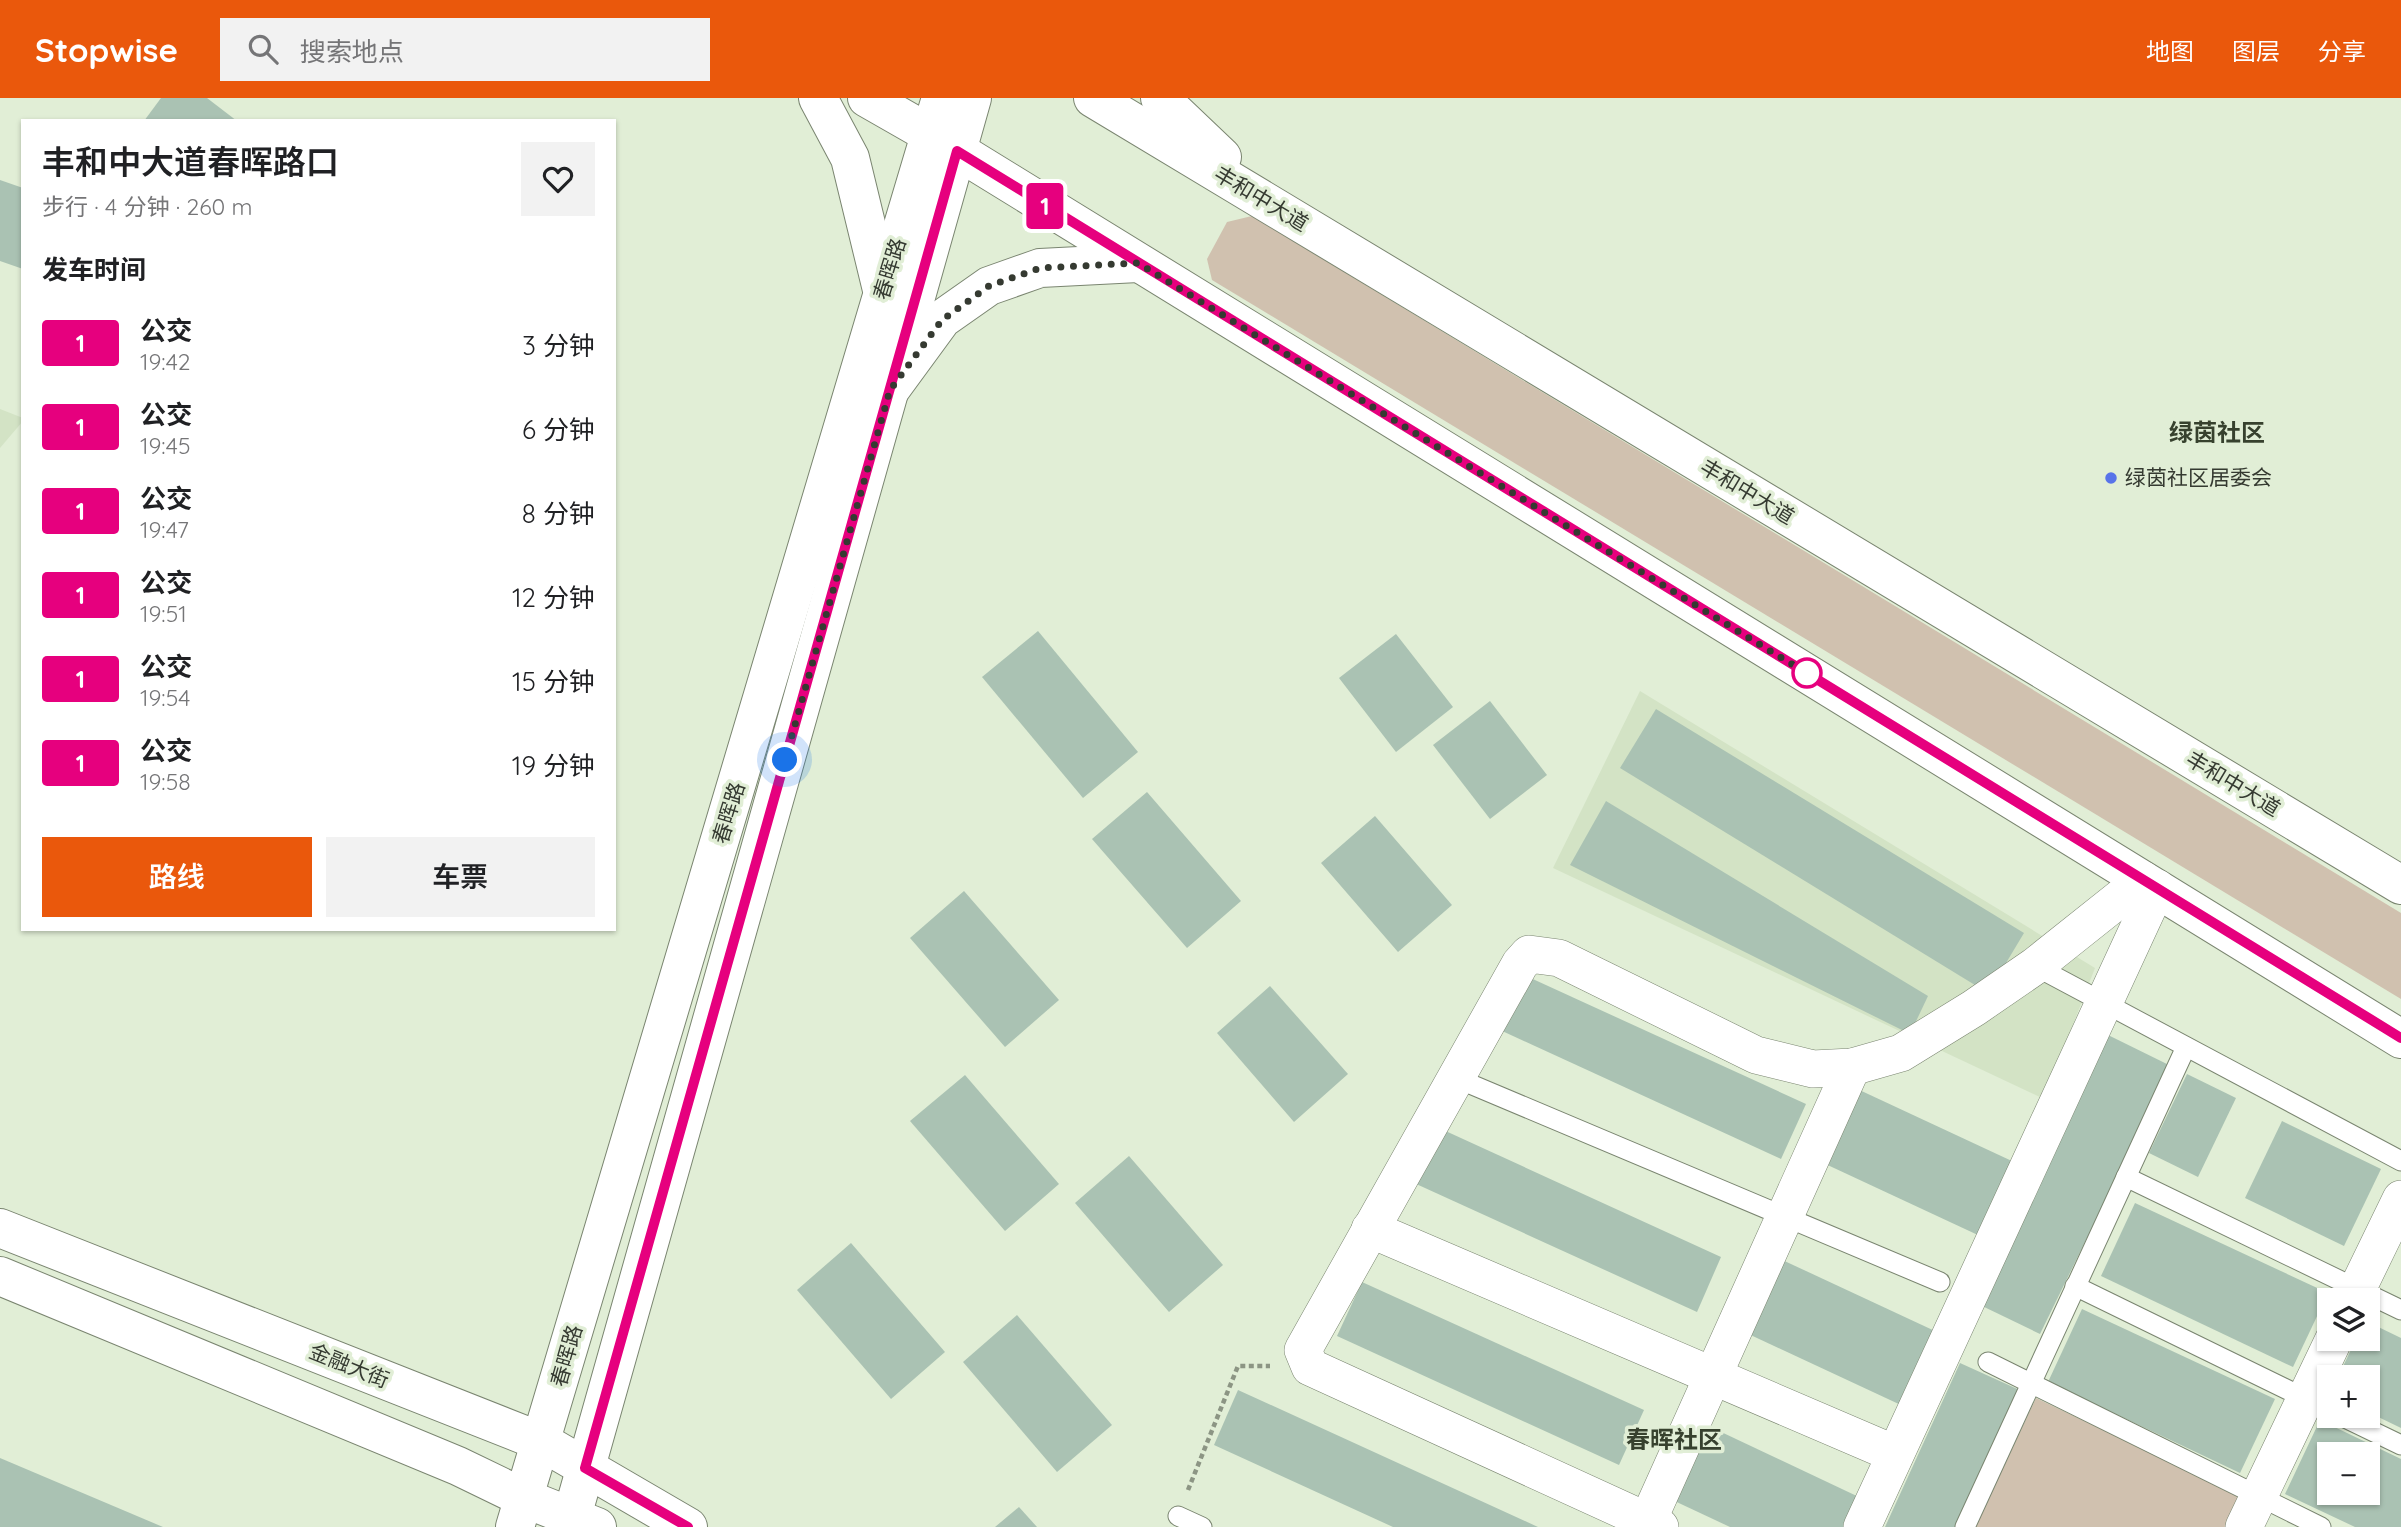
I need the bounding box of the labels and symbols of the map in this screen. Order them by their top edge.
street label: 丰和中大道 [1210,160,1313,236]
line badge: 1 [1022,183,1068,229]
street label: 春晖路 [867,235,911,303]
district label: 绿茵社区 [2169,417,2265,447]
street label: 丰和中大道 [1696,453,1799,529]
place label: 绿茵社区居委会 [2125,464,2272,490]
marker: 绿茵社区居委会 [2103,470,2119,486]
unlabelled marker [1792,658,1822,688]
your location [767,742,802,777]
street label: 丰和中大道 [2182,745,2285,821]
street label: 春晖路 [706,779,750,847]
street label: 春晖路 [545,1322,587,1390]
street label: 金融大街 [306,1337,393,1393]
district label: 春晖社区 [1626,1424,1722,1454]

